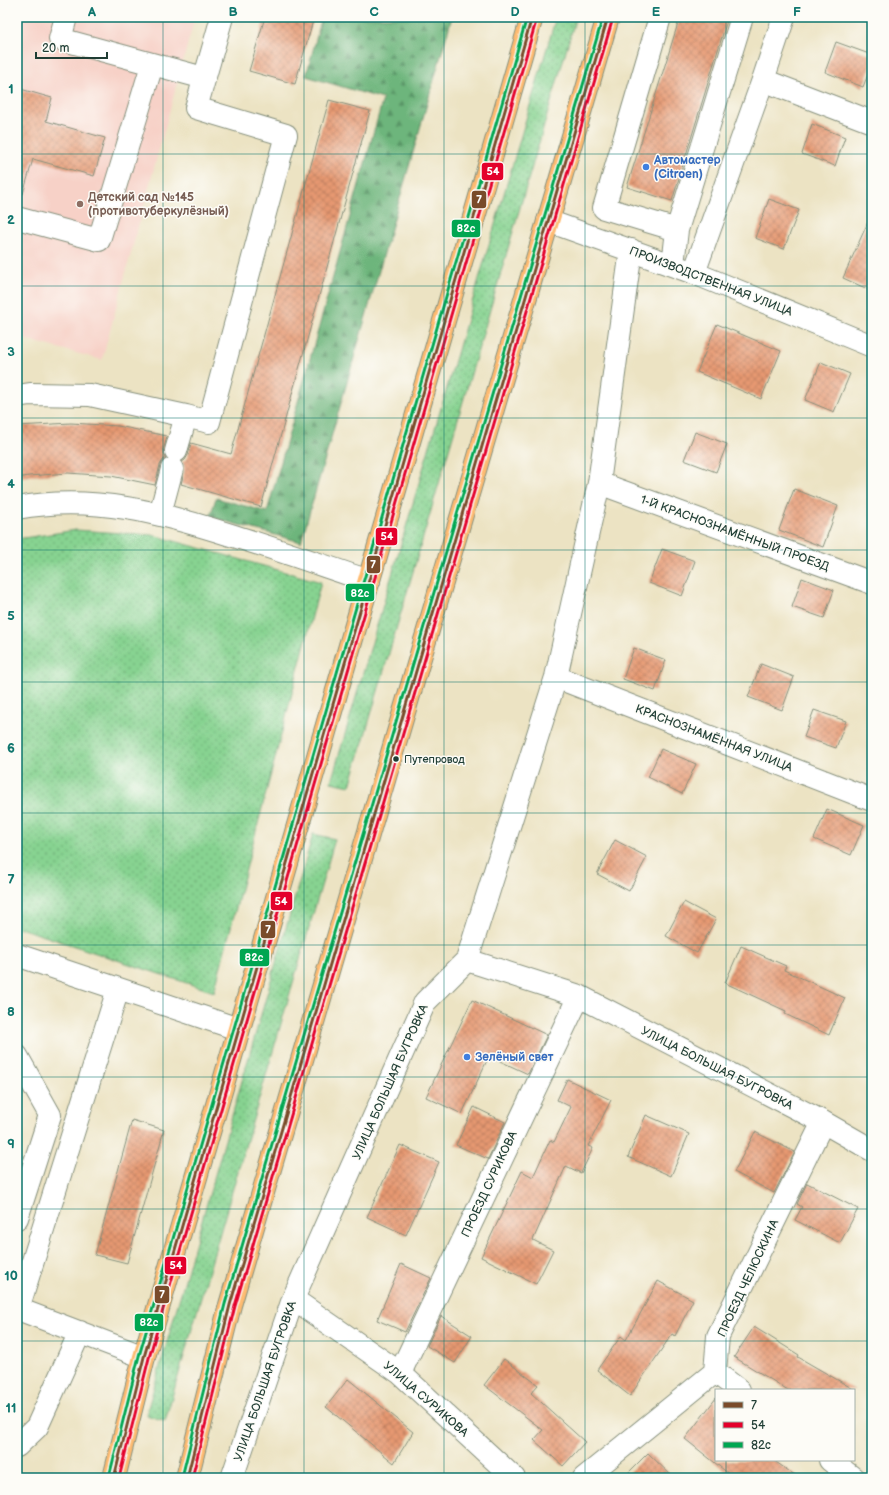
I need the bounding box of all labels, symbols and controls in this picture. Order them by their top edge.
text: A [87,4,96,20]
text: B [228,4,238,20]
text: C [369,4,379,20]
text: D [510,4,520,20]
text: E [652,4,661,20]
text: F [793,4,801,20]
scale bar [36,34,107,60]
text: 20 m [42,41,69,56]
text: 1 [8,81,14,97]
place label: Автомастер (Citroen) [653,153,721,182]
line badge: 54 [481,162,504,181]
marker: Автомастер (Citroen) [641,162,651,172]
text: 54 [487,165,500,178]
place label: Детский сад №145 (противотуберкулёзный) [88,190,229,219]
line badge: 7 [471,190,487,209]
text: 7 [476,193,482,206]
marker: Детский сад №145 (противотуберкулёзный) [75,199,85,209]
text: 2 [7,212,15,228]
line badge: 82с [451,219,481,238]
text: 82с [457,222,476,235]
street label: ПРОИЗВОДСТВЕННАЯ УЛИЦА [627,243,795,320]
text: 3 [7,344,15,360]
text: 4 [7,476,15,492]
street label: 1-Й КРАСНОЗНАМЁННЫЙ ПРОЕЗД [638,491,832,575]
line badge: 54 [375,527,398,546]
text: 54 [381,530,394,543]
line badge: 7 [366,555,381,574]
text: 7 [370,558,376,571]
line badge: 82с [345,583,375,602]
text: 82с [351,587,370,600]
text: 5 [7,608,15,624]
street label: КРАСНОЗНАМЁННАЯ УЛИЦА [633,701,796,776]
text: 6 [7,740,15,756]
place label: Путепровод [404,753,465,766]
marker: Путепровод [391,754,401,764]
text: 7 [7,872,15,888]
line badge: 54 [270,891,293,911]
text: 54 [275,895,288,908]
line badge: 7 [260,920,276,939]
text: 7 [265,923,271,936]
line badge: 82с [239,948,270,967]
text: 82с [245,951,264,964]
street label: УЛИЦА БОЛЬШАЯ БУГРОВКА [349,1002,432,1162]
text: 8 [7,1004,15,1020]
street label: УЛИЦА БОЛЬШАЯ БУГРОВКА [638,1024,796,1114]
place label: Зелёный свет [475,1050,554,1065]
marker: Зелёный свет [462,1052,472,1062]
street label: ПРОЕЗД СУРИКОВА [458,1128,521,1240]
text: 9 [7,1136,15,1152]
street label: ПРОЕЗД ЧЕЛЮСКИНА [715,1216,783,1339]
line badge: 54 [164,1256,187,1275]
text: 54 [170,1259,183,1272]
text: 10 [4,1268,18,1284]
line badge: 7 [154,1285,170,1304]
text: 7 [159,1288,165,1301]
street label: УЛИЦА БОЛЬШАЯ БУГРОВКА [231,1298,300,1463]
line badge: 82с [134,1313,164,1332]
text: 82с [140,1316,159,1329]
street label: УЛИЦА СУРИКОВА [380,1358,472,1441]
legend [715,1389,855,1461]
text: 7 [751,1398,757,1413]
text: 11 [6,1400,16,1416]
text: 54 [751,1418,766,1433]
text: 82с [751,1438,771,1453]

